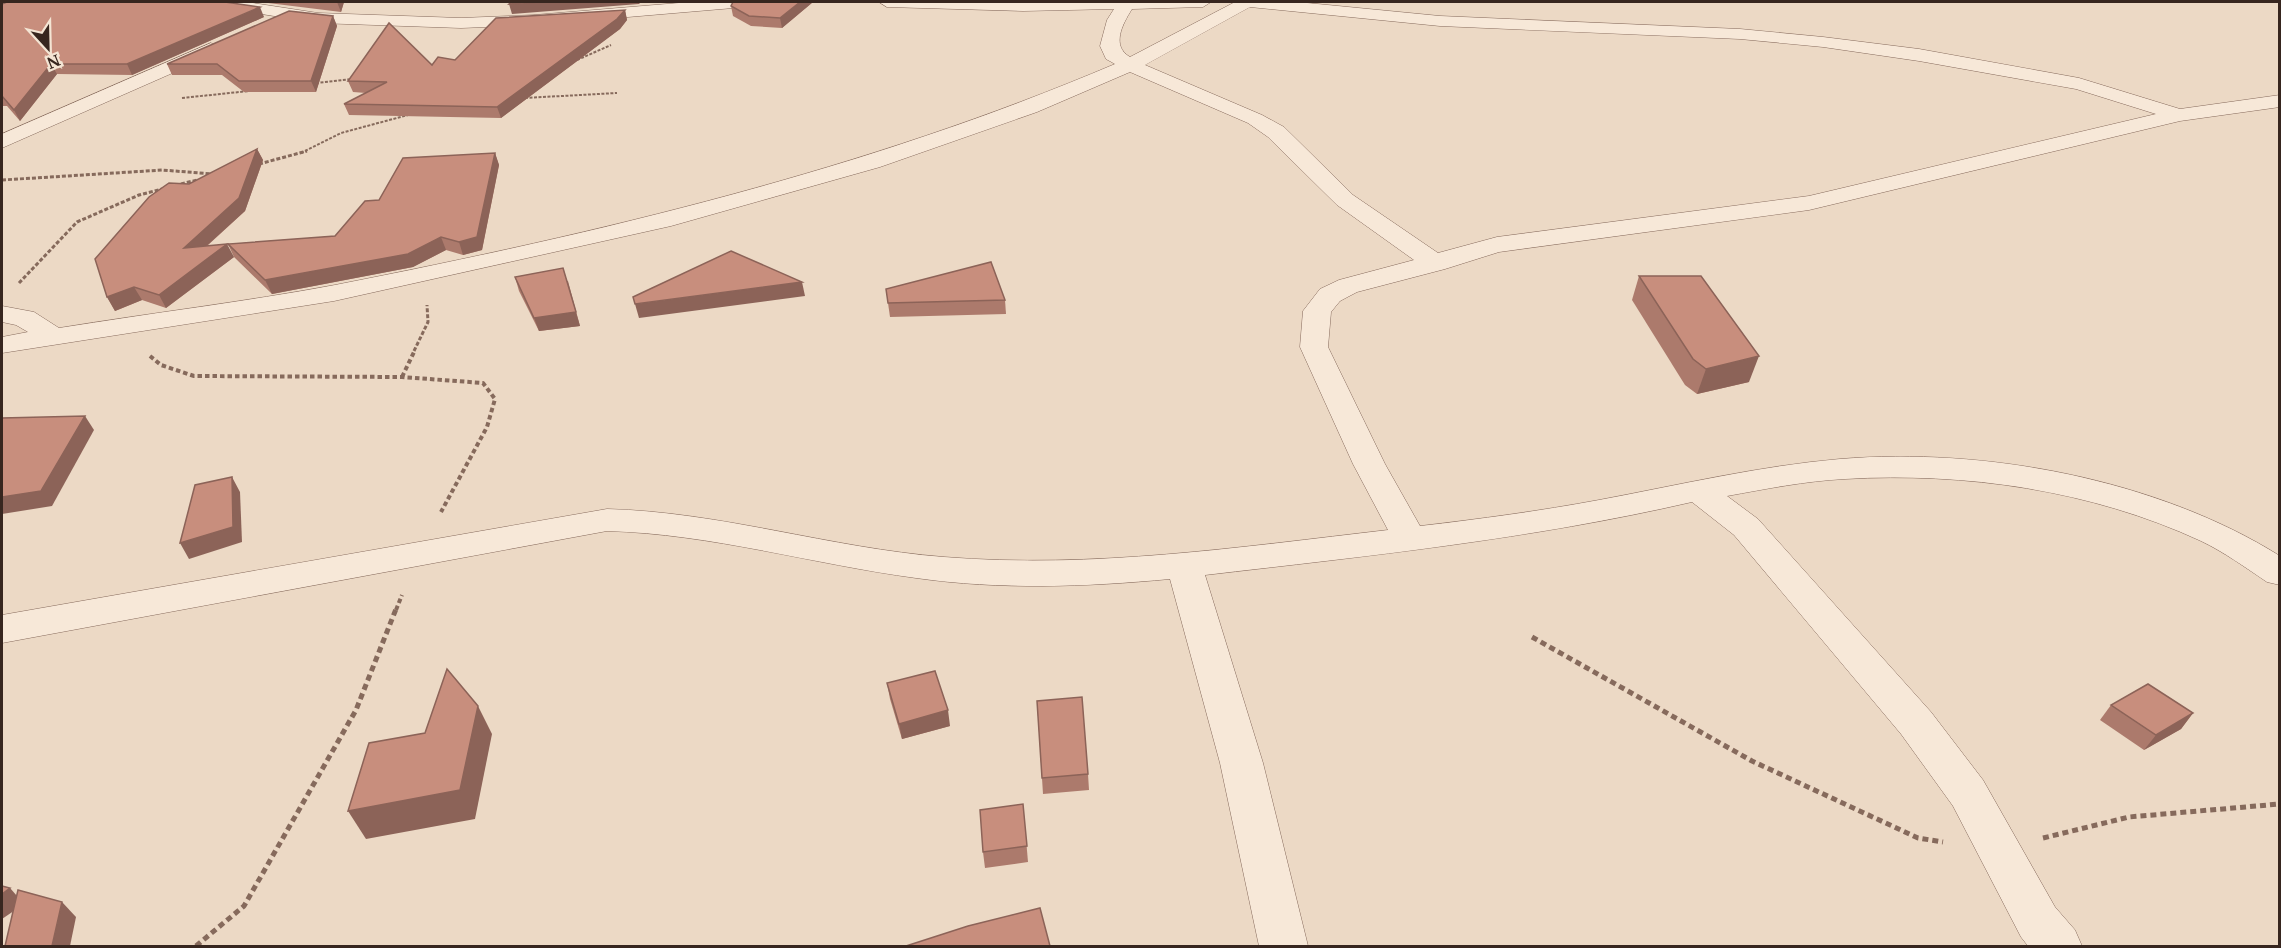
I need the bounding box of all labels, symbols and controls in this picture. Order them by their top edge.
north arrow [18,18,78,78]
text: N [43,49,64,75]

